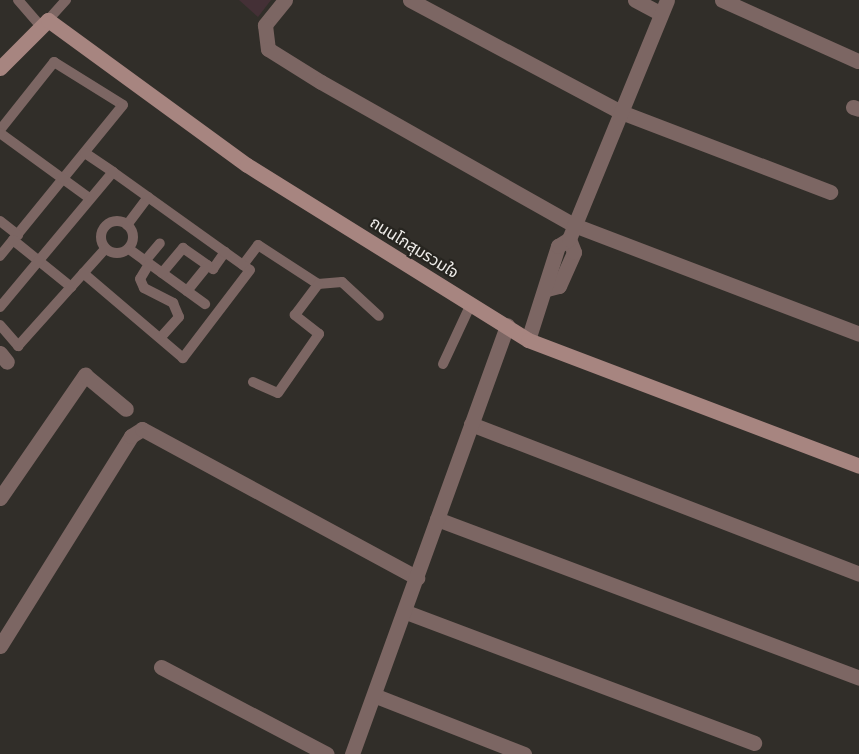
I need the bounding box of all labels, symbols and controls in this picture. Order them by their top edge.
street label: ถนนโกสุมรวมใจ [366,213,462,283]

